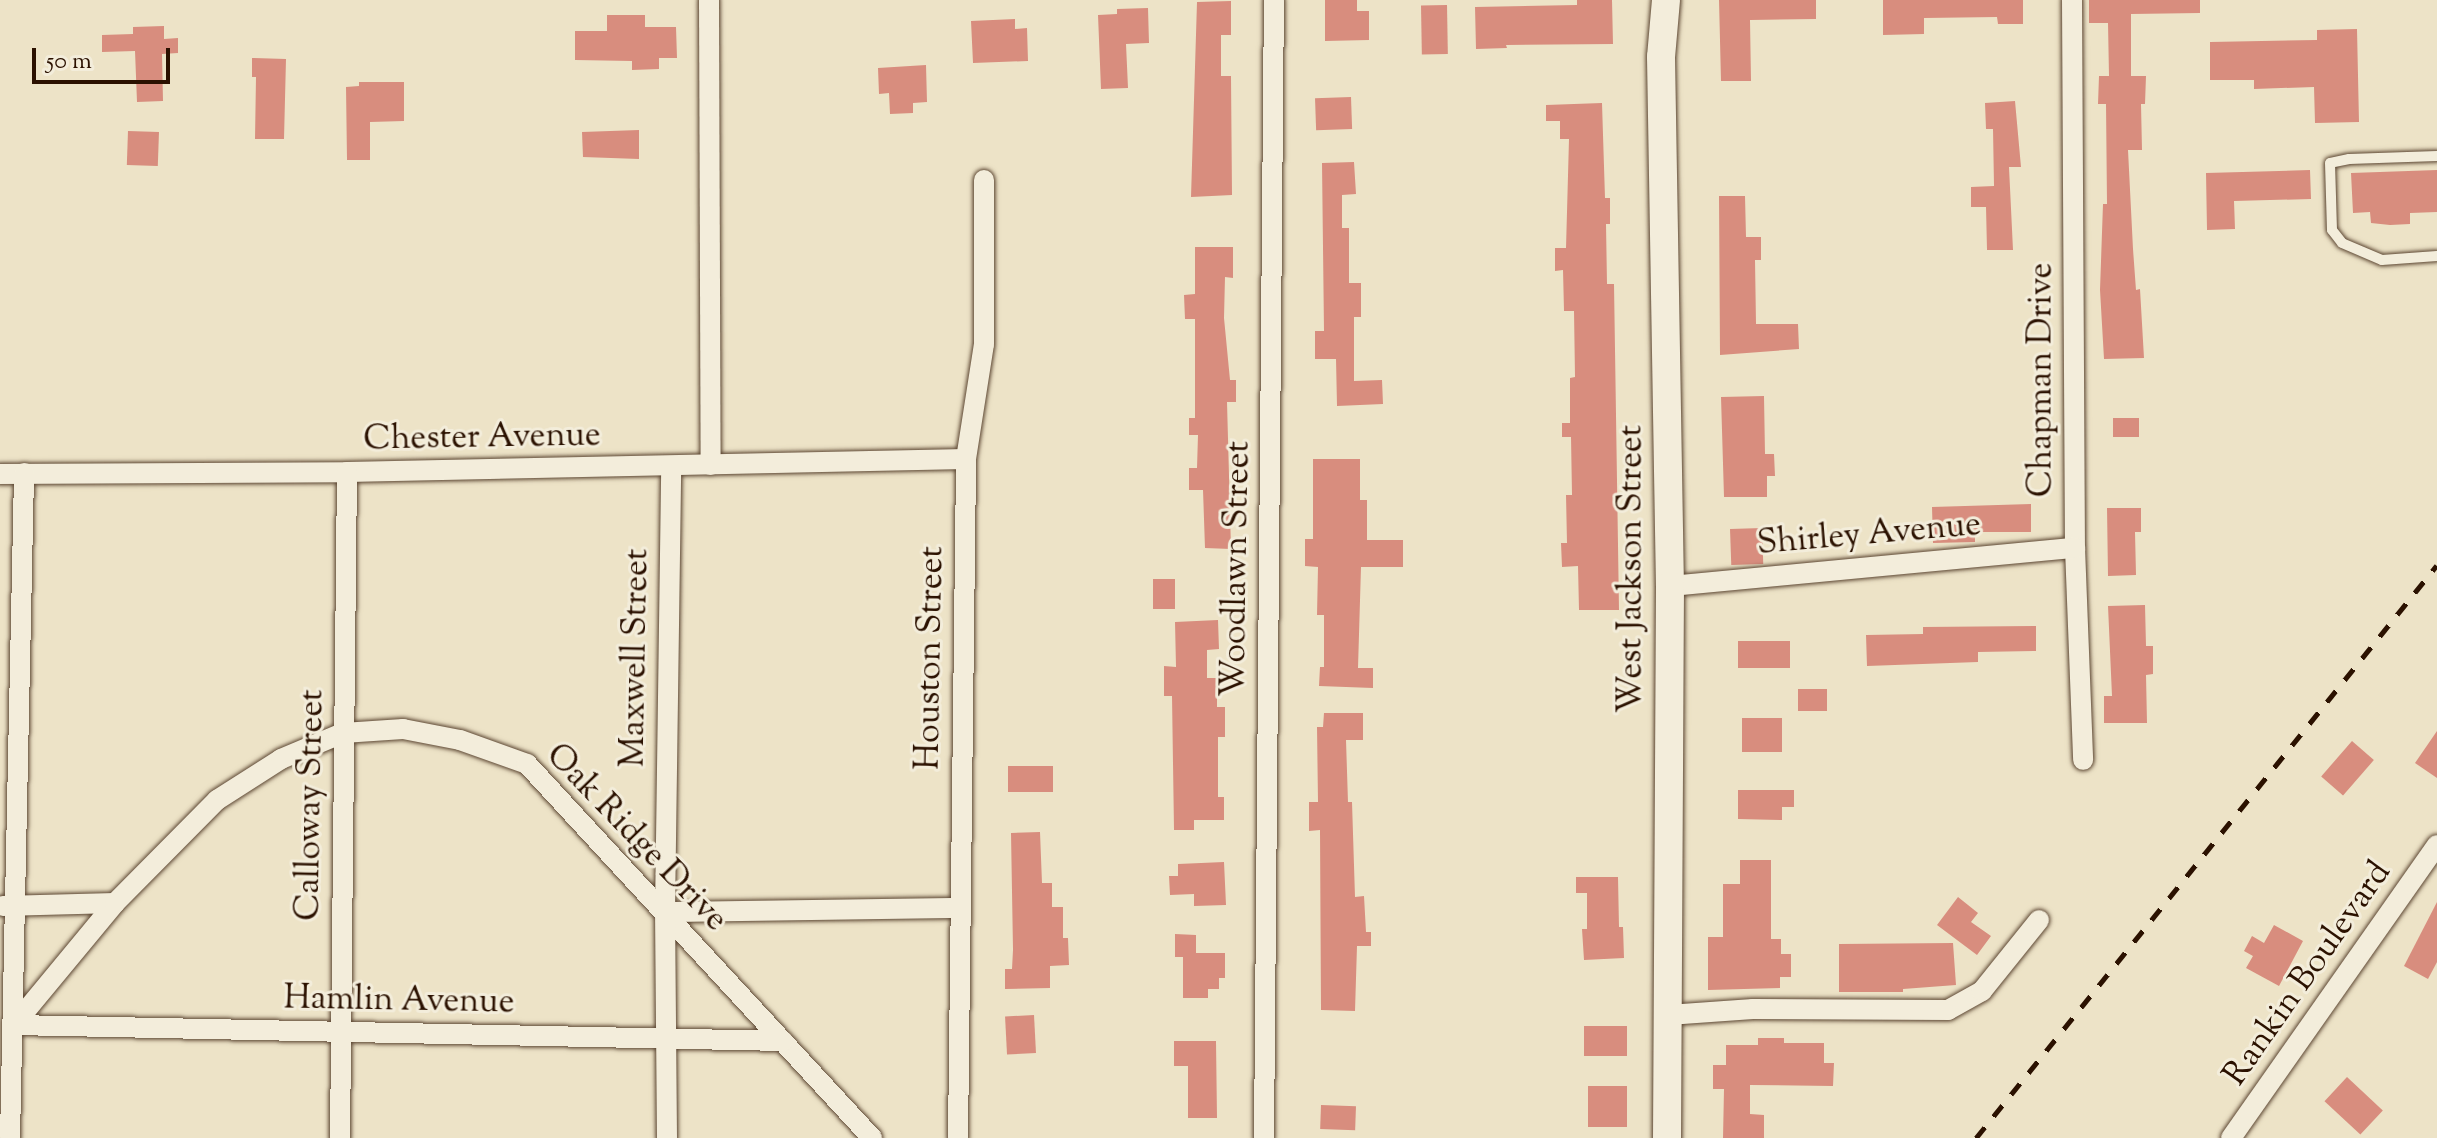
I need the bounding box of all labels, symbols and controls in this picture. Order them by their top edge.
scale bar [36,32,174,82]
text: 50 m [46,45,92,79]
street label: Chapman Drive [2022,263,2062,497]
street label: Chester Avenue [363,416,601,460]
street label: West Jackson Street [1612,425,1652,713]
street label: Woodlawn Street [1214,441,1260,697]
street label: Shirley Avenue [1755,505,1983,565]
street label: Houston Street [909,546,953,770]
street label: Maxwell Street [614,548,658,768]
street label: Calloway Street [289,689,333,921]
street label: Oak Ridge Drive [536,736,736,940]
street label: Rankin Boulevard [2215,854,2401,1094]
street label: Hamlin Avenue [283,979,515,1023]

